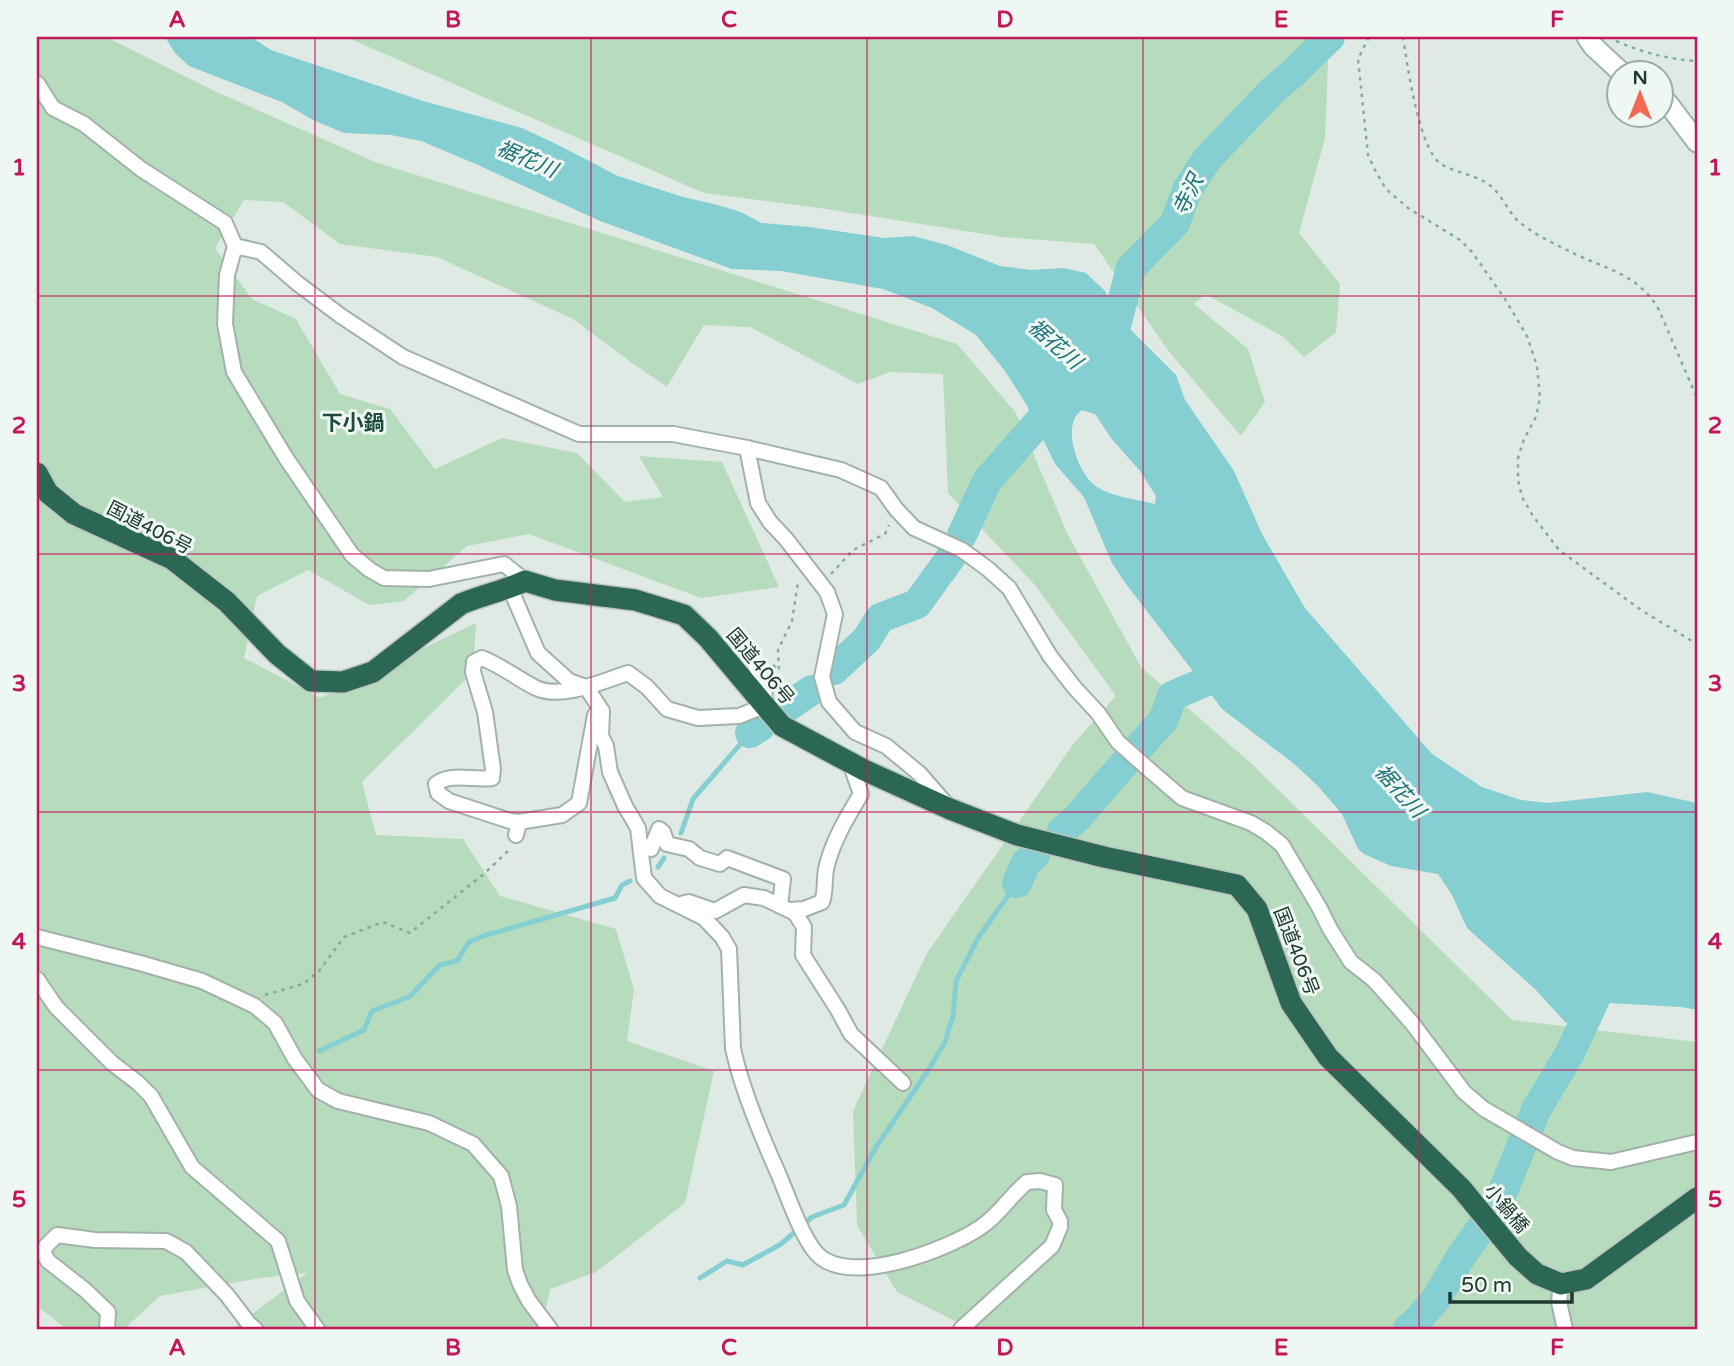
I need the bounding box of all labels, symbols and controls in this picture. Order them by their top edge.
text: A [168,6,186,34]
text: B [445,6,461,34]
text: C [721,6,737,34]
text: D [996,6,1014,34]
text: E [1274,6,1288,34]
text: F [1550,6,1564,34]
north arrow [1604,60,1674,130]
text: N [1632,67,1648,89]
water label: 裾花川 [493,136,563,184]
text: 1 [12,154,26,182]
text: 1 [1708,154,1722,182]
water label: 寺沢 [1168,168,1210,220]
water label: 裾花川 [1023,314,1088,376]
district label: 下小鍋 [322,411,385,436]
text: 2 [12,412,26,440]
text: 2 [1708,412,1722,440]
street label: 国道406号 [103,497,196,559]
street label: 国道406号 [722,624,798,709]
text: 3 [12,670,26,698]
text: 3 [1708,670,1722,698]
water label: 裾花川 [1369,760,1431,825]
street label: 国道406号 [1269,904,1323,999]
text: 4 [12,928,27,956]
text: 4 [1708,928,1723,956]
street label: 小鍋橋 [1479,1180,1533,1238]
text: 5 [12,1186,26,1214]
text: 5 [1708,1186,1722,1214]
scale bar [1450,1261,1573,1305]
text: 50 m [1461,1273,1512,1298]
text: A [168,1334,186,1362]
text: B [445,1334,461,1362]
text: C [721,1334,737,1362]
text: D [996,1334,1014,1362]
text: E [1274,1334,1288,1362]
text: F [1550,1334,1564,1362]

